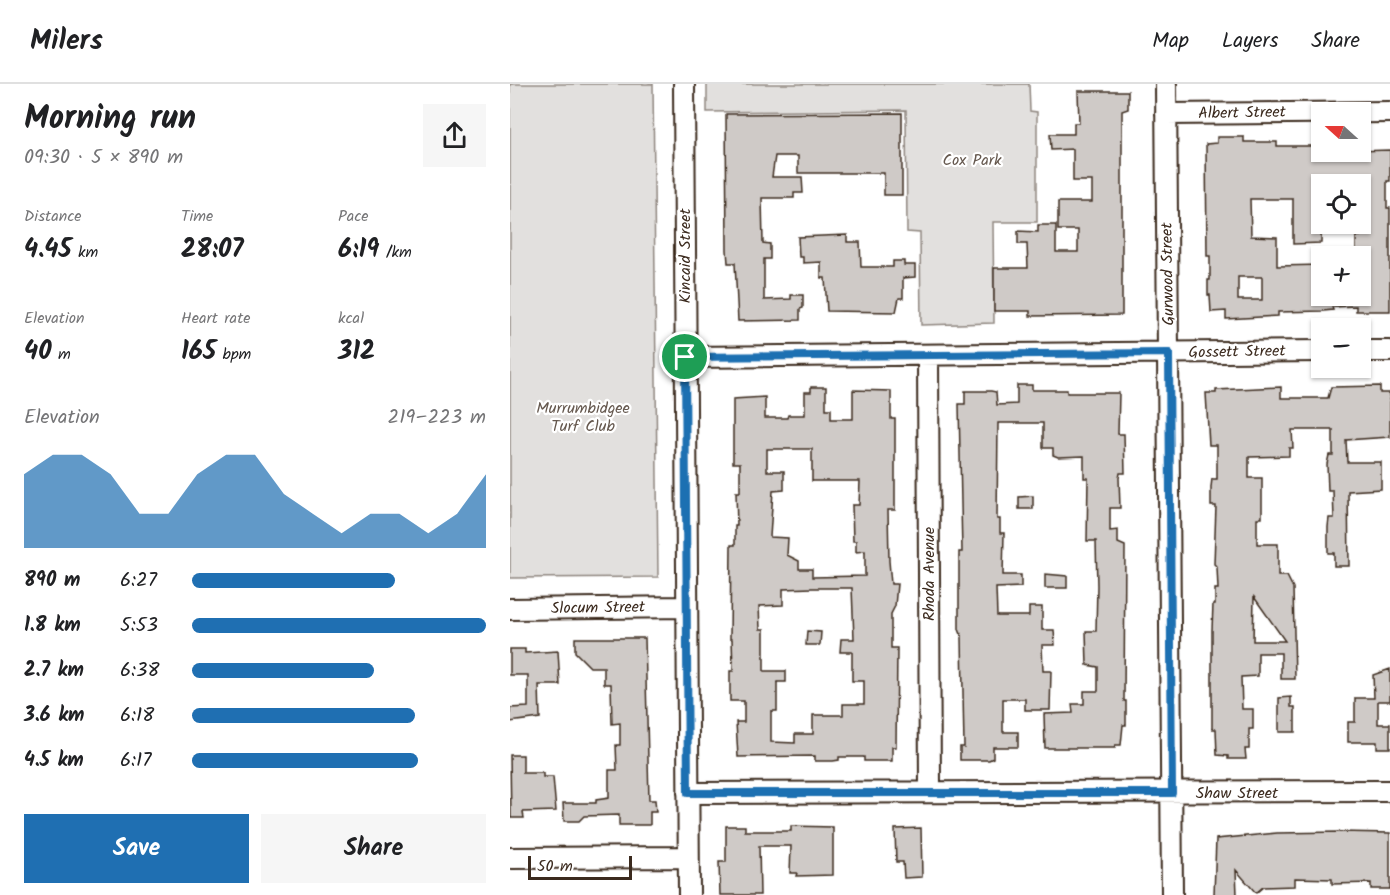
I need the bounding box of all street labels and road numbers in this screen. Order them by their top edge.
street label: Albert Street [1198,100,1287,126]
street label: Kincaid Street [673,208,698,304]
street label: Gurwood Street [1155,221,1181,326]
street label: Gossett Street [1188,339,1287,365]
street label: Rhoda Avenue [917,527,942,621]
street label: Slocum Street [551,595,646,621]
street label: Shaw Street [1196,781,1279,806]

